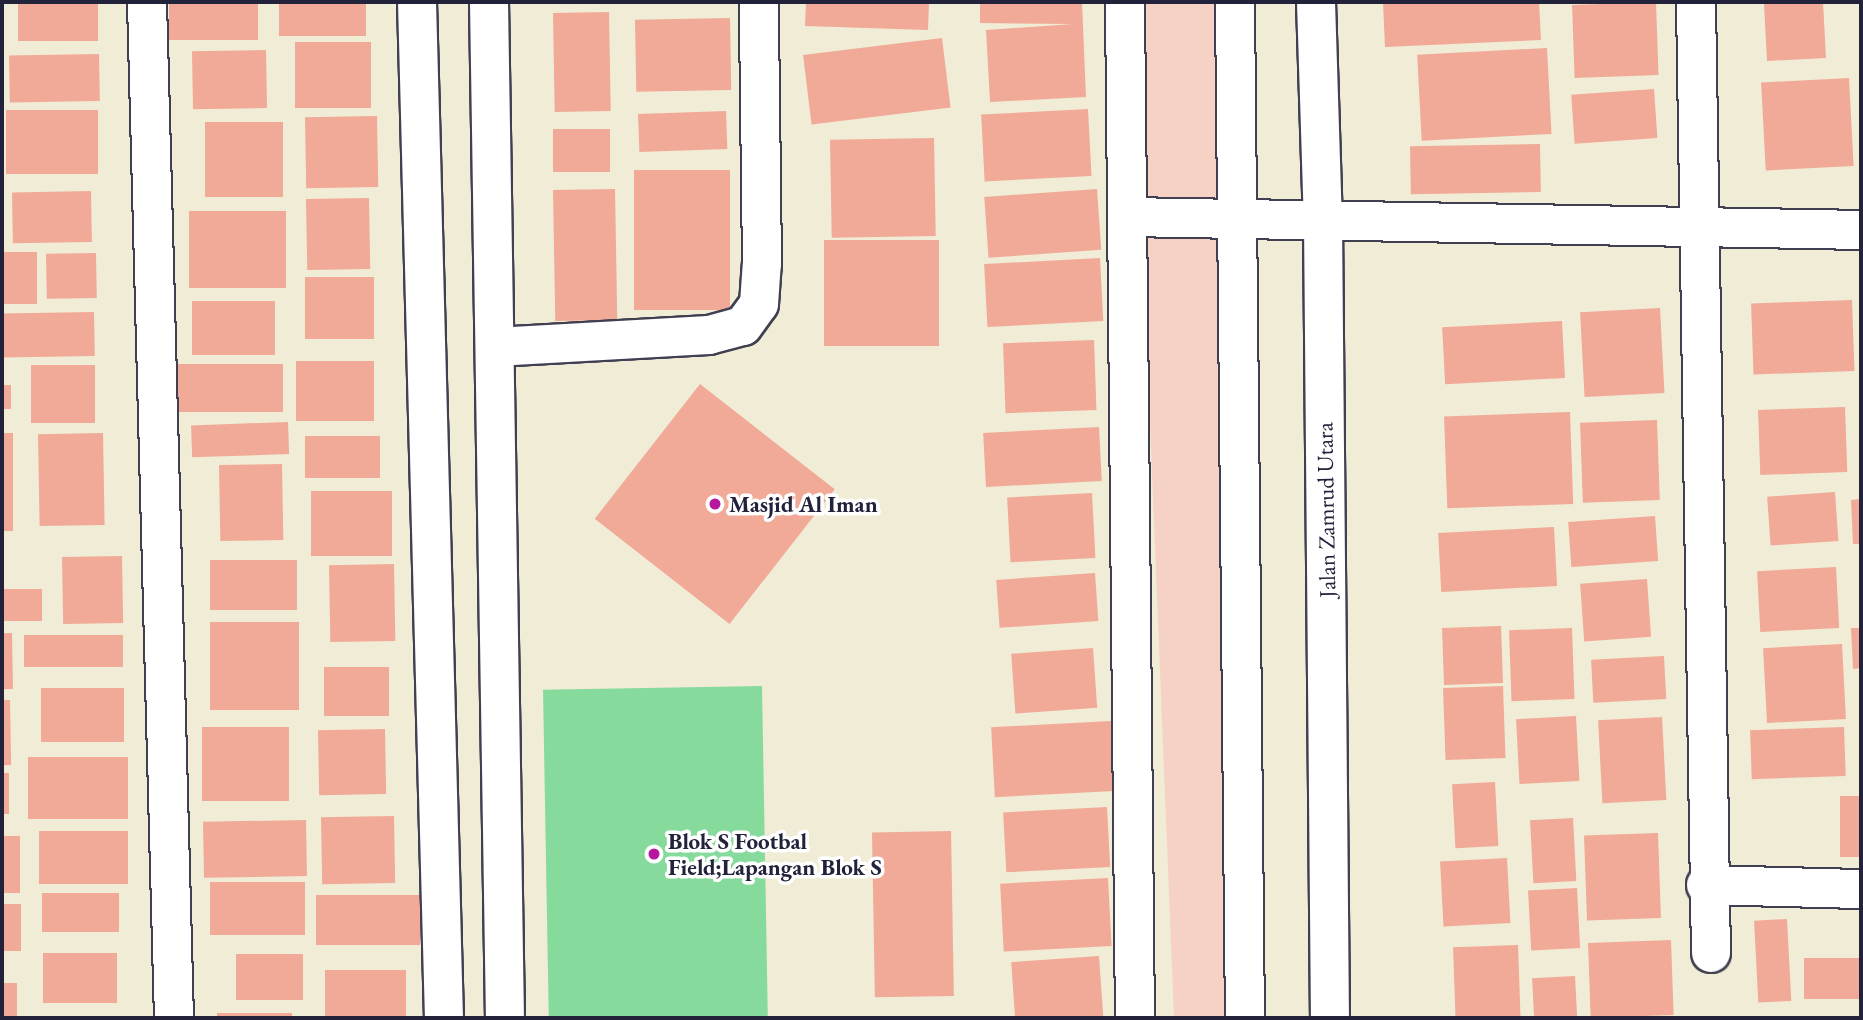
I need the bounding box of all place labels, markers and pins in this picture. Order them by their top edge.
place label: Masjid Al Iman [729,490,878,518]
marker: Masjid Al Iman [707,496,723,512]
place label: Blok S Footbal Field;Lapangan Blok S [668,827,882,881]
marker: Blok S Footbal Field;Lapangan Blok S [646,846,662,862]

